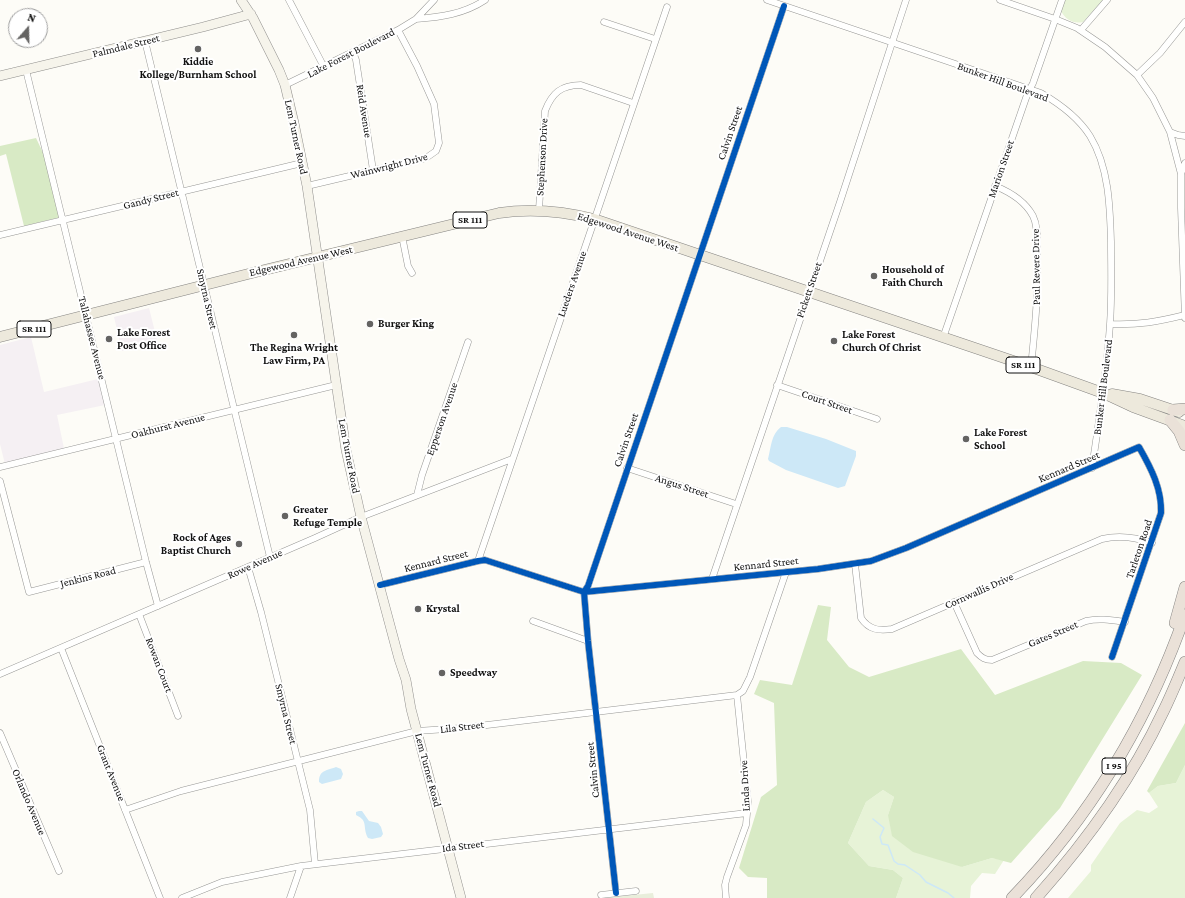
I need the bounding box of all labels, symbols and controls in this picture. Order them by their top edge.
north arrow [8,8,48,48]
text: N [26,11,37,25]
street label: Lake Forest Boulevard [305,25,397,81]
street label: Palmdale Street [91,31,161,61]
marker: Kiddie Kollege/Burnham School [193,44,203,54]
place label: Kiddie Kollege/Burnham School [140,55,256,81]
street label: Bunker Hill Boulevard [956,59,1050,105]
street label: Reid Avenue [353,83,375,139]
street label: Lem Turner Road [282,98,310,176]
street label: Calvin Street [715,104,745,162]
street label: Stephenson Drive [533,118,551,196]
street label: Marion Street [985,138,1017,200]
street label: Wainwright Drive [349,150,429,182]
street label: Gandy Street [122,186,180,212]
street label: Edgewood Avenue West [576,209,680,255]
road number: SR 111 [453,212,487,228]
street label: Paul Revere Drive [1029,229,1043,305]
street label: Edgewood Avenue West [248,243,354,279]
street label: Lueders Avenue [554,249,590,319]
street label: Pickett Street [793,260,825,320]
place label: Household of Faith Church [882,263,944,289]
street label: Smyrna Street [194,267,220,331]
marker: Household of Faith Church [869,271,879,281]
street label: Tallahassee Avenue [75,295,109,381]
place label: Burger King [378,317,434,331]
marker: Burger King [365,319,375,329]
road number: SR 111 [17,321,51,337]
place label: Lake Forest Post Office [117,326,170,352]
place label: Lake Forest Church Of Christ [842,328,921,354]
marker: The Regina Wright Law Firm, PA [289,330,299,340]
marker: Lake Forest Post Office [104,334,114,344]
marker: Lake Forest Church Of Christ [829,336,839,346]
street label: Bunker Hill Boulevard [1091,338,1115,436]
place label: The Regina Wright Law Firm, PA [250,341,338,367]
road number: SR 111 [1006,357,1040,373]
street label: Epperson Avenue [423,381,461,457]
street label: Court Street [800,387,854,417]
street label: Oakhurst Avenue [130,410,206,442]
street label: Calvin Street [611,411,641,469]
street label: Lem Turner Road [335,417,363,495]
place label: Lake Forest School [974,426,1027,452]
marker: Lake Forest School [961,434,971,444]
street label: Kennard Street [1036,448,1102,486]
street label: Angus Street [654,471,710,501]
place label: Greater Refuge Temple [293,503,362,529]
marker: Greater Refuge Temple [280,511,290,521]
street label: Tarleton Road [1123,518,1155,580]
place label: Rock of Ages Baptist Church [161,531,231,557]
marker: Rock of Ages Baptist Church [234,539,244,549]
street label: Rowe Avenue [226,546,284,582]
street label: Kennard Street [403,547,469,575]
street label: Kennard Street [733,554,799,574]
street label: Jenkins Road [59,564,117,590]
street label: Cornwallis Drive [943,570,1015,612]
place label: Krystal [426,602,460,616]
marker: Krystal [413,604,423,614]
street label: Gates Street [1026,618,1080,650]
street label: Rowan Court [142,636,176,694]
place label: Speedway [450,666,497,680]
marker: Speedway [437,668,447,678]
street label: Smyrna Street [272,682,300,746]
street label: Lila Street [439,718,485,736]
street label: Lem Turner Road [412,732,444,808]
street label: Calvin Street [584,741,602,799]
street label: Grant Avenue [94,743,128,803]
road number: I 95 [1102,758,1126,774]
street label: Linda Drive [737,760,753,812]
street label: Orlando Avenue [9,767,49,837]
street label: Ida Street [441,837,485,855]

